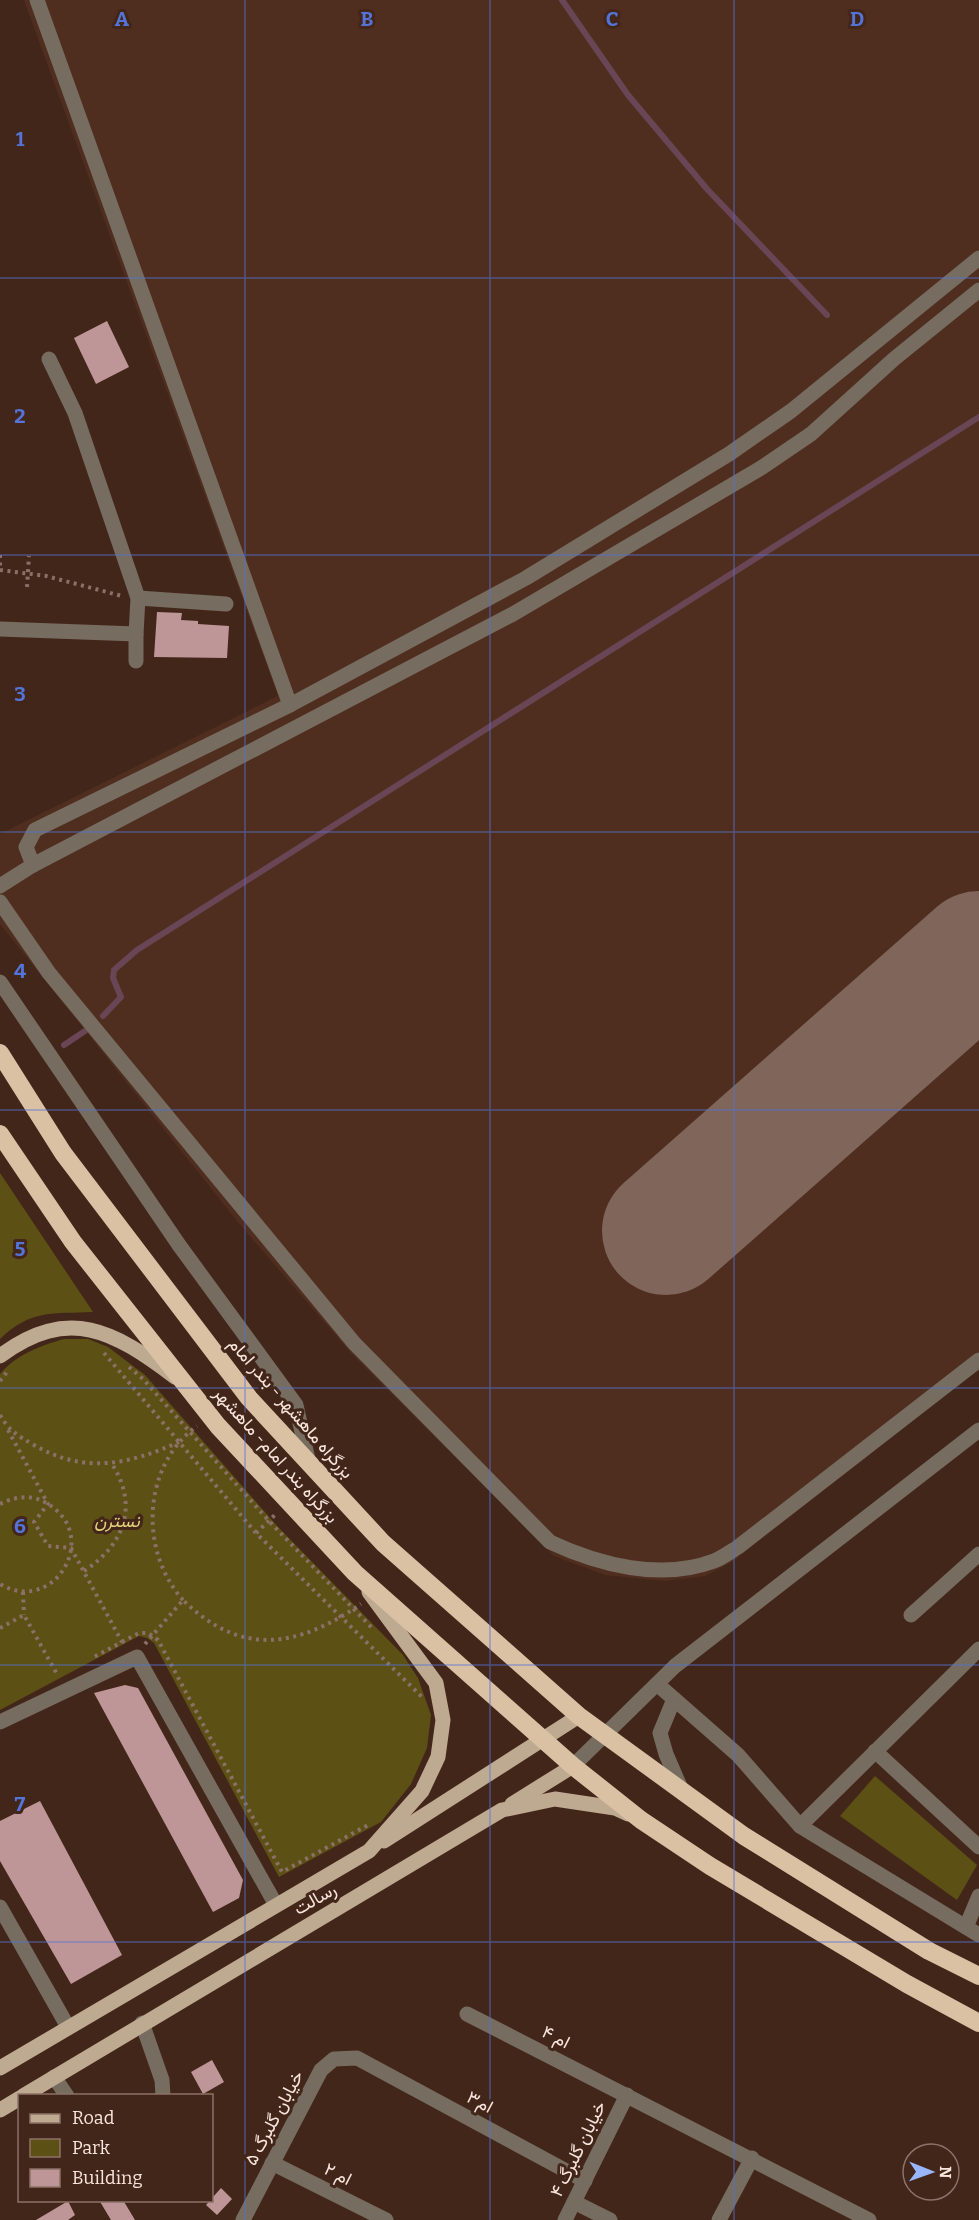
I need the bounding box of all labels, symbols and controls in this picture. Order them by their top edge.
text: A [115,7,130,31]
text: B [361,7,374,31]
text: C [606,7,618,31]
text: D [850,7,864,31]
text: 1 [16,127,25,151]
text: 2 [14,404,26,428]
text: 3 [14,682,26,706]
text: 4 [14,959,26,983]
text: 5 [15,1237,26,1261]
street label: بزرگراه ماهشهر - بندر امام [223,1333,358,1484]
street label: بزرگراه بندر امام- ماهشهر [208,1381,343,1528]
park label: نسترن [94,1510,141,1532]
text: 6 [14,1514,26,1538]
text: 7 [15,1792,26,1816]
street label: رسالت [290,1878,340,1920]
street label: ام ۴ [538,2021,574,2054]
street label: خیابان گلبرگ ۵ [240,2067,308,2169]
street label: ام۳ [463,2086,497,2119]
legend [18,2094,213,2202]
street label: خیابان گلبرگ ۴ [545,2097,611,2201]
text: Road [72,2107,115,2129]
text: Park [72,2137,111,2159]
north arrow [901,2142,961,2202]
street label: ام ۲ [320,2158,355,2191]
text: N [936,2166,955,2179]
text: Building [72,2167,143,2189]

